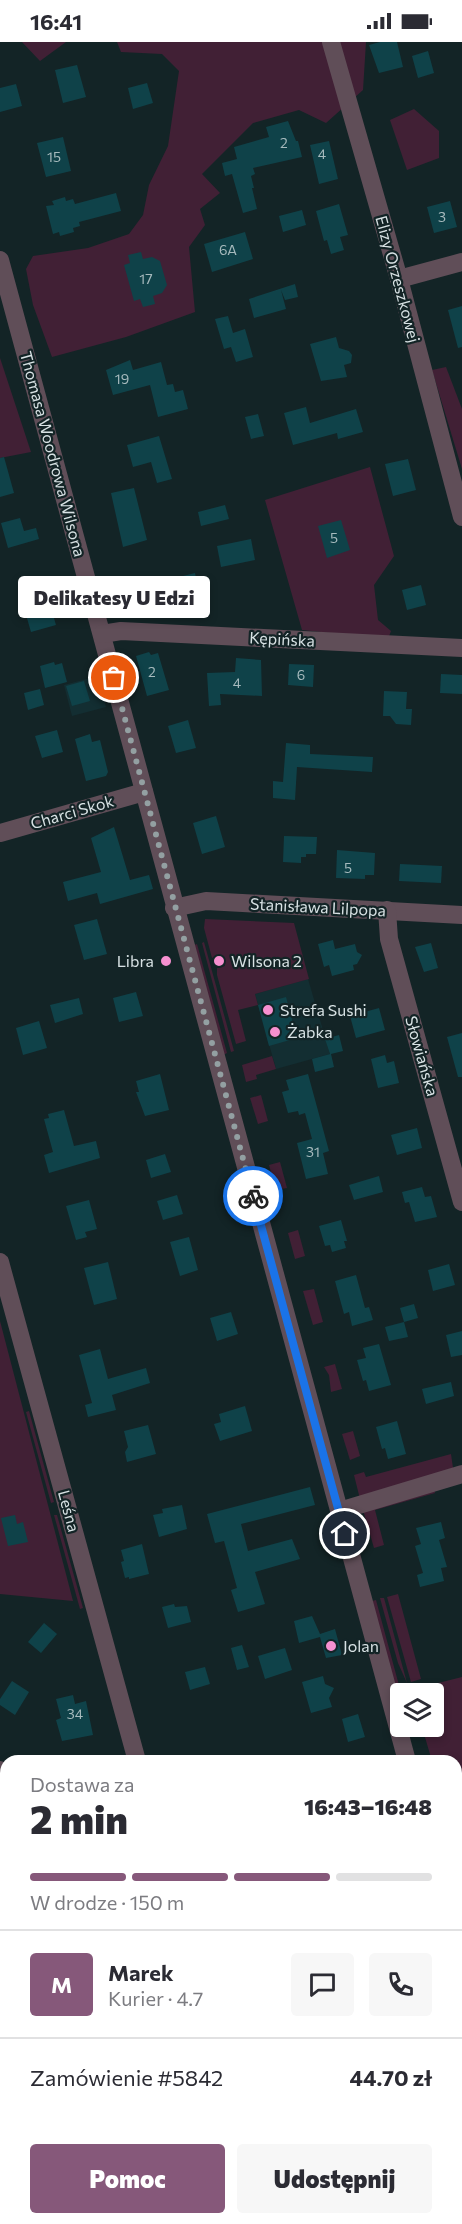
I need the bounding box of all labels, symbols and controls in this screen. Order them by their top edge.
text: 16:41 [30,8,82,35]
house number: 2 [280,134,288,151]
house number: 4 [318,145,327,162]
house number: 15 [47,148,61,165]
house number: 3 [438,208,446,225]
street label: Elizy Orzeszkowej [372,213,425,344]
house number: 6A [219,241,237,258]
house number: 17 [139,270,153,287]
street label: Thomasa Woodrowa Wilsona [17,349,90,559]
house number: 19 [115,370,129,387]
house number: 5 [330,529,338,546]
callout: Delikatesy U Edzi [18,576,210,618]
text: Delikatesy U Edzi [34,585,194,609]
street label: Kępińska [249,627,315,650]
pin [88,652,139,703]
icon: bag [97,661,130,694]
house number: 2 [148,663,156,680]
house number: 6 [297,666,305,683]
house number: 4 [233,674,242,691]
street label: Charci Skok [28,790,116,832]
house number: 5 [344,859,352,876]
street label: Stanisława Lilpopa [250,893,386,920]
place label: Libra [117,951,154,970]
place label: Wilsona 2 [231,951,302,970]
marker: Libra [159,954,173,968]
marker: Wilsona 2 [212,954,226,968]
place label: Strefa Sushi [280,1000,367,1019]
marker: Strefa Sushi [261,1003,275,1017]
street label: Słowiańska [402,1014,443,1098]
place label: Żabka [287,1022,333,1041]
marker: Żabka [268,1025,282,1039]
house number: 31 [306,1143,320,1160]
courier [223,1166,283,1226]
icon: bike [237,1180,270,1213]
street label: Leśna [55,1488,84,1534]
pin [319,1508,370,1559]
icon: home [328,1517,361,1550]
place label: Jolan [343,1636,379,1655]
marker: Jolan [324,1639,338,1653]
map controls [390,1683,444,1737]
button: layers [390,1683,444,1737]
house number: 34 [67,1705,84,1722]
text: Dostawa za [30,1772,134,1796]
text: 16:43–16:48 [304,1793,432,1820]
text: 2 min [30,1794,128,1842]
text: W drodze · 150 m [30,1890,184,1914]
button: chat [291,1953,354,2016]
button: phone [369,1953,432,2016]
text: Marek [108,1959,174,1986]
text: M [51,1971,72,1998]
text: Kurier · 4.7 [108,1986,203,2010]
text: Zamówienie #5842 [30,2064,223,2091]
text: 44.70 zł [350,2064,432,2091]
button: Pomoc [30,2144,225,2213]
button: Udostępnij [237,2144,432,2213]

